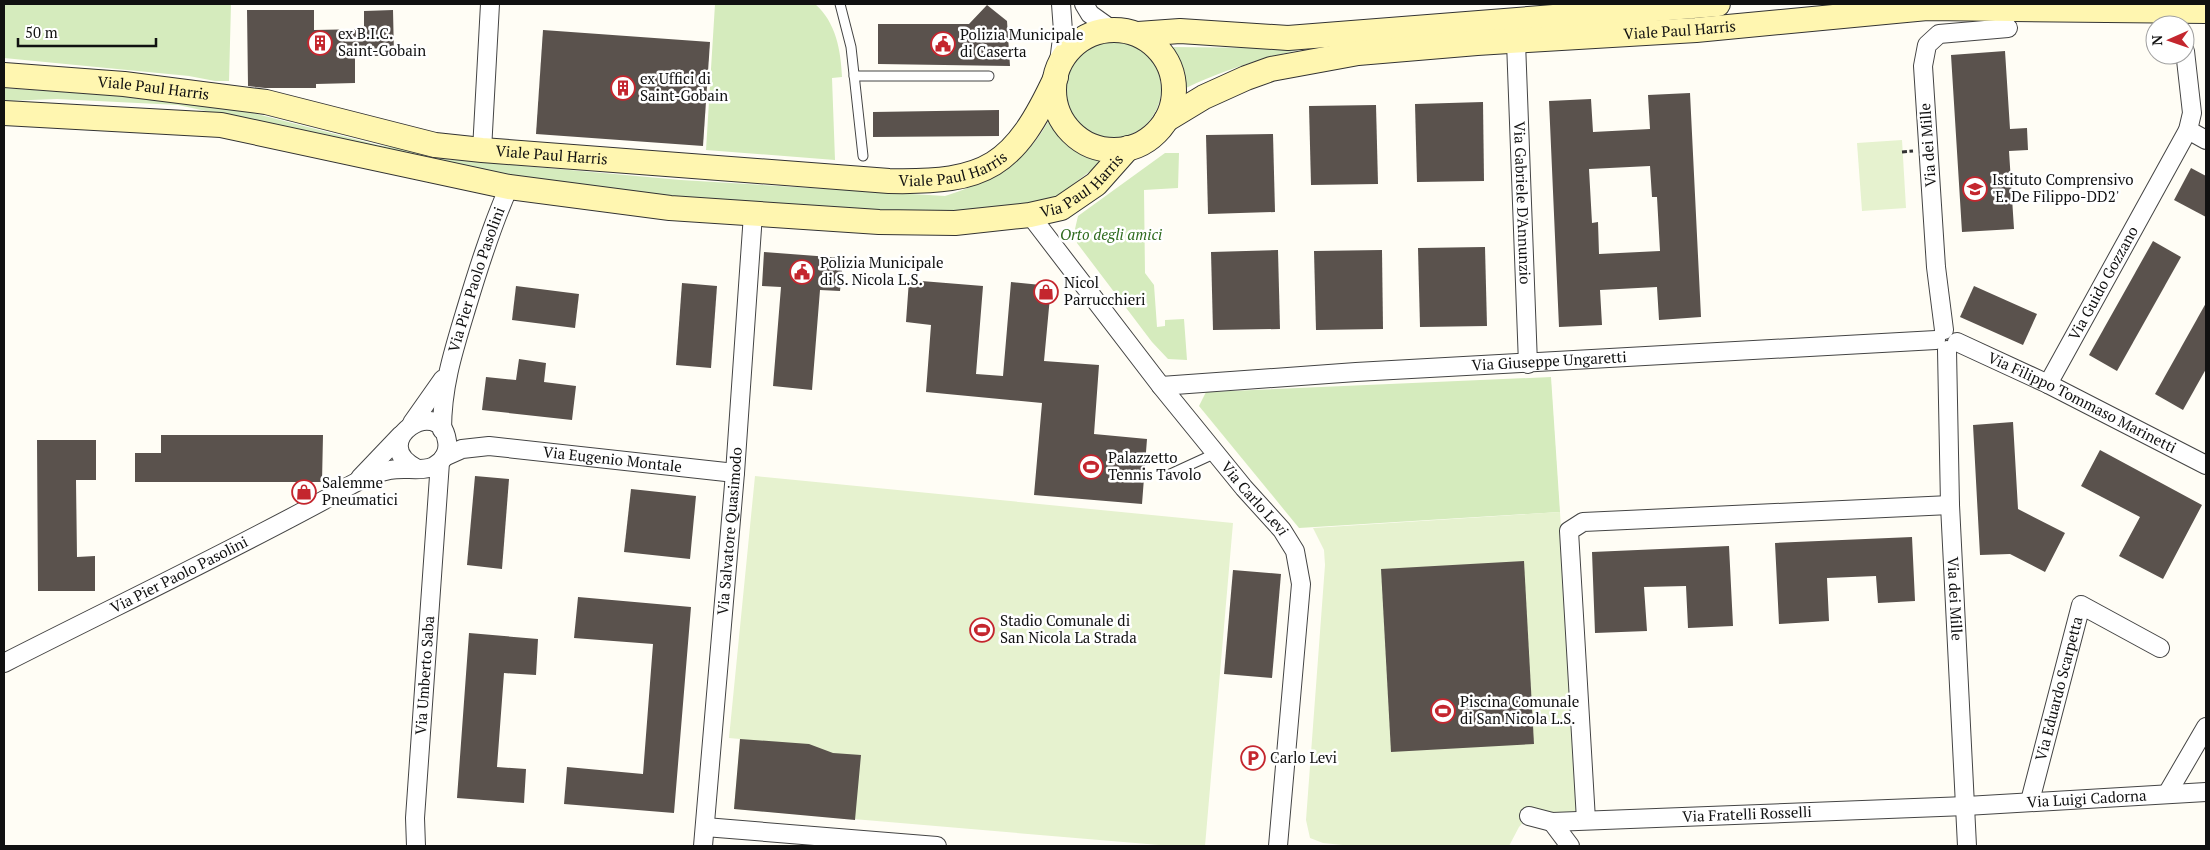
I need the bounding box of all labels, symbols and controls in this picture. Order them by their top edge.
scale bar [18,15,155,47]
street label: Viale Paul Harris [1623,15,1737,43]
north arrow [2145,15,2195,65]
text: 50 m [25,22,58,42]
place label: ex B.I.C. Saint-Gobain [338,23,426,60]
place label: Polizia Municipale di Caserta [960,24,1084,61]
building icon: ex B.I.C. Saint-Gobain [307,30,333,56]
public building icon: Polizia Municipale di Caserta [930,31,956,57]
text: N [2147,34,2166,46]
place label: ex Uffici di Saint-Gobain [640,68,728,105]
street label: Viale Paul Harris [97,71,211,104]
building icon: ex Uffici di Saint-Gobain [610,75,636,101]
street label: Via dei Mille [1914,102,1940,188]
street label: Via Gabriele D'Annunzio [1510,121,1536,285]
street label: Viale Paul Harris [495,140,609,169]
street label: Viale Paul Harris [899,146,1011,190]
street label: Via Paul Harris [1038,149,1127,221]
place label: Istituto Comprensivo 'E. De Filippo-DD2' [1992,169,2133,206]
school or university icon: Istituto Comprensivo 'E. De Filippo-DD2' [1962,176,1988,202]
street label: Via Pier Paolo Pasolini [443,204,509,354]
street label: Via Guido Gozzano [2063,222,2142,343]
park label: Orto degli amici [1060,224,1163,244]
place label: Polizia Municipale di S. Nicola L.S. [820,252,944,289]
public building icon: Polizia Municipale di S. Nicola L.S. [789,259,815,285]
place label: Nicol Parrucchieri [1064,272,1145,309]
shop icon: Nicol Parrucchieri [1033,279,1059,305]
street label: Via Giuseppe Ungaretti [1471,346,1627,375]
street label: Via Filippo Tommaso Marinetti [1985,347,2180,457]
street label: Via Eugenio Montale [542,441,683,476]
street label: Via Salvatore Quasimodo [712,446,746,616]
place label: Palazzetto Tennis Tavolo [1108,447,1201,484]
sports icon: Palazzetto Tennis Tavolo [1078,454,1104,480]
street label: Via Carlo Levi [1217,457,1294,539]
place label: Salemme Pneumatici [322,472,398,509]
shop icon: Salemme Pneumatici [291,479,317,505]
street label: Via Pier Paolo Pasolini [107,531,251,617]
street label: Via dei Mille [1944,556,1968,641]
place label: Stadio Comunale di San Nicola La Strada [1000,610,1137,647]
street label: Via Eduardo Scarpetta [2030,614,2087,763]
street label: Via Umberto Saba [410,615,438,736]
sports icon: Stadio Comunale di San Nicola La Strada [969,617,995,643]
place label: Piscina Comunale di San Nicola L.S. [1460,691,1579,728]
sports icon: Piscina Comunale di San Nicola L.S. [1430,698,1456,724]
parking icon: Carlo Levi [1240,745,1266,771]
place label: Carlo Levi [1270,747,1337,767]
street label: Via Luigi Cadorna [2026,784,2147,811]
street label: Via Fratelli Rosselli [1682,801,1812,826]

